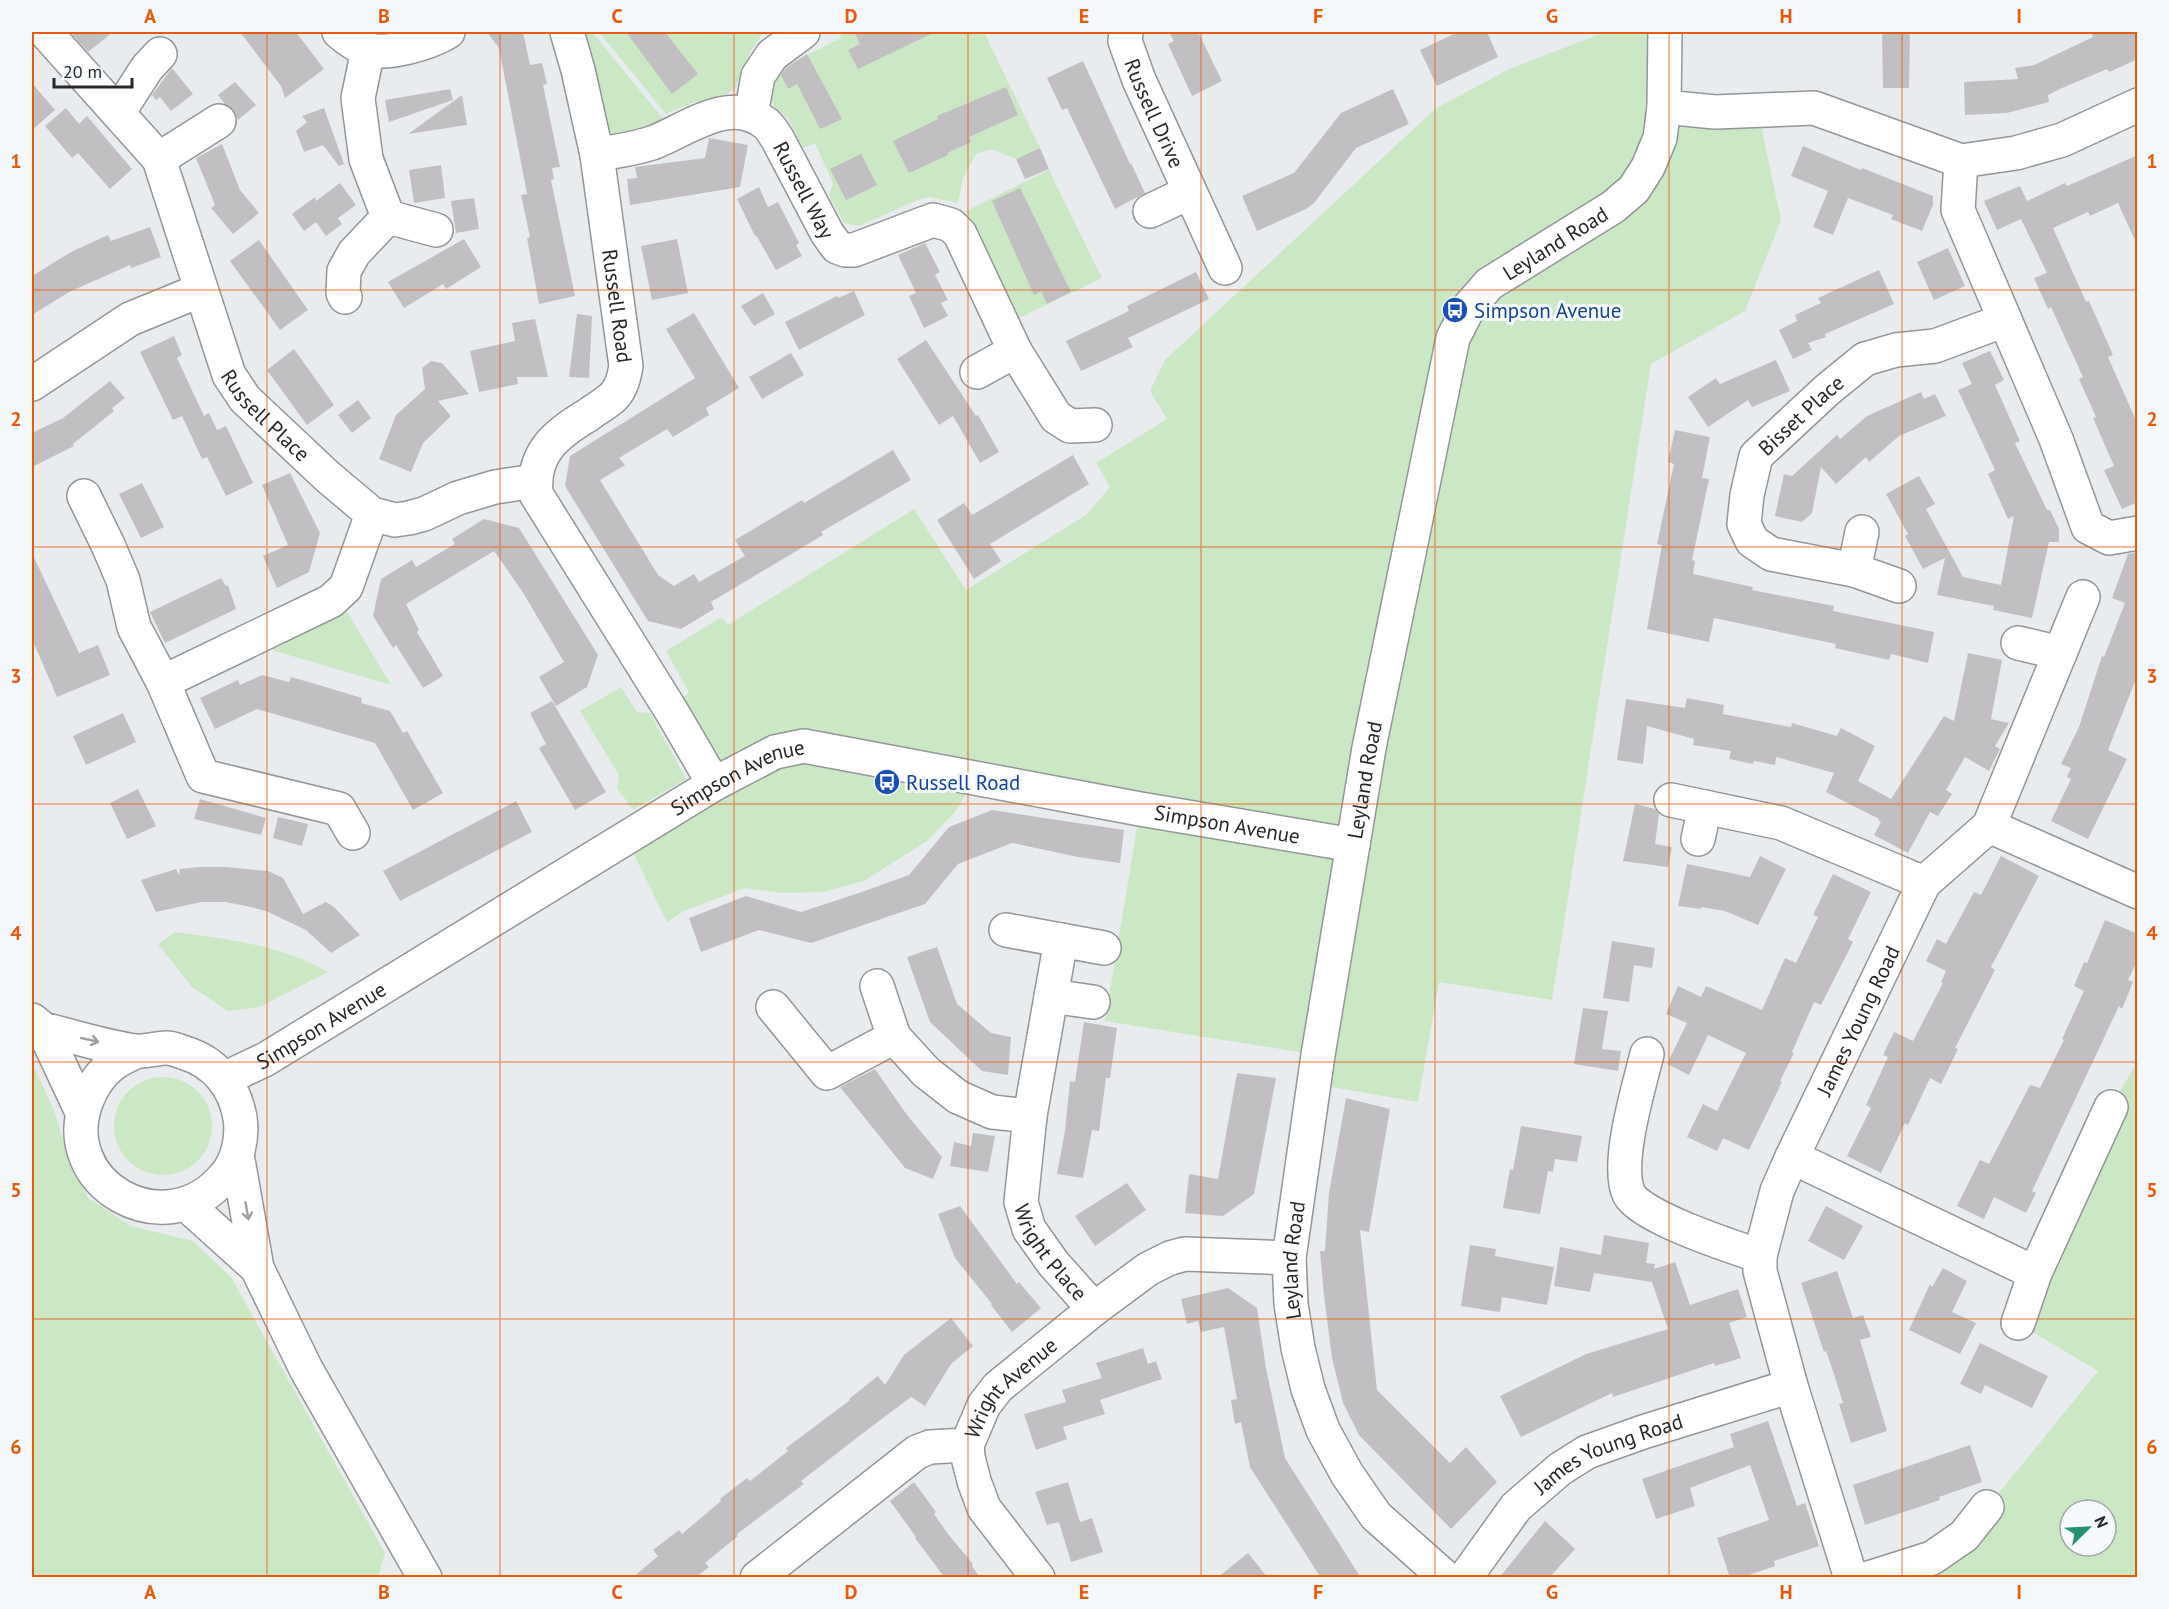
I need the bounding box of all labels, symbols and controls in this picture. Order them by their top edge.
text: A [144,3,157,29]
text: B [378,3,390,29]
text: C [611,3,623,29]
text: D [845,3,858,29]
text: E [1079,3,1089,29]
text: F [1313,3,1323,29]
text: G [1546,3,1558,29]
text: H [1779,3,1793,29]
text: I [2016,3,2022,29]
scale bar [54,51,132,89]
street label: Russell Drive [1119,55,1191,172]
text: 20 m [63,60,102,83]
street label: Russell Way [768,137,841,243]
text: 1 [10,148,22,174]
text: 1 [2146,148,2158,174]
street label: Leyland Road [1497,200,1613,286]
street label: Russell Road [597,247,639,364]
bus stop icon: Simpson Avenue [1440,295,1470,325]
place label: Simpson Avenue [1474,297,1621,324]
street label: Russell Place [215,364,316,467]
street label: Bisset Place [1752,369,1849,461]
text: 2 [10,406,22,432]
text: 2 [2146,406,2158,432]
text: 3 [10,663,22,689]
text: 3 [2146,663,2158,689]
street label: Leyland Road [1341,719,1388,841]
street label: Simpson Avenue [665,733,807,821]
bus stop icon: Russell Road [872,767,902,797]
place label: Russell Road [906,769,1020,796]
street label: Simpson Avenue [1152,798,1302,849]
text: 4 [10,920,22,946]
text: 4 [2146,920,2158,946]
street label: James Young Road [1810,941,1905,1101]
street label: Simpson Avenue [252,975,391,1075]
one-way arrow [80,1035,99,1046]
text: 5 [10,1177,22,1203]
text: 5 [2146,1177,2158,1203]
street label: Leyland Road [1275,1199,1310,1322]
street label: Wright Place [1009,1200,1093,1306]
one-way arrow [242,1201,253,1221]
street label: Wright Avenue [958,1331,1062,1442]
street label: James Young Road [1527,1407,1686,1500]
text: 6 [10,1434,22,1460]
text: 6 [2146,1434,2158,1460]
north arrow [2058,1498,2118,1558]
text: N [2090,1513,2113,1531]
text: A [144,1579,157,1605]
text: B [378,1579,390,1605]
text: C [611,1579,623,1605]
text: D [845,1579,858,1605]
text: E [1079,1579,1089,1605]
text: F [1313,1579,1323,1605]
text: G [1546,1579,1558,1605]
text: H [1779,1579,1793,1605]
text: I [2016,1579,2022,1605]

